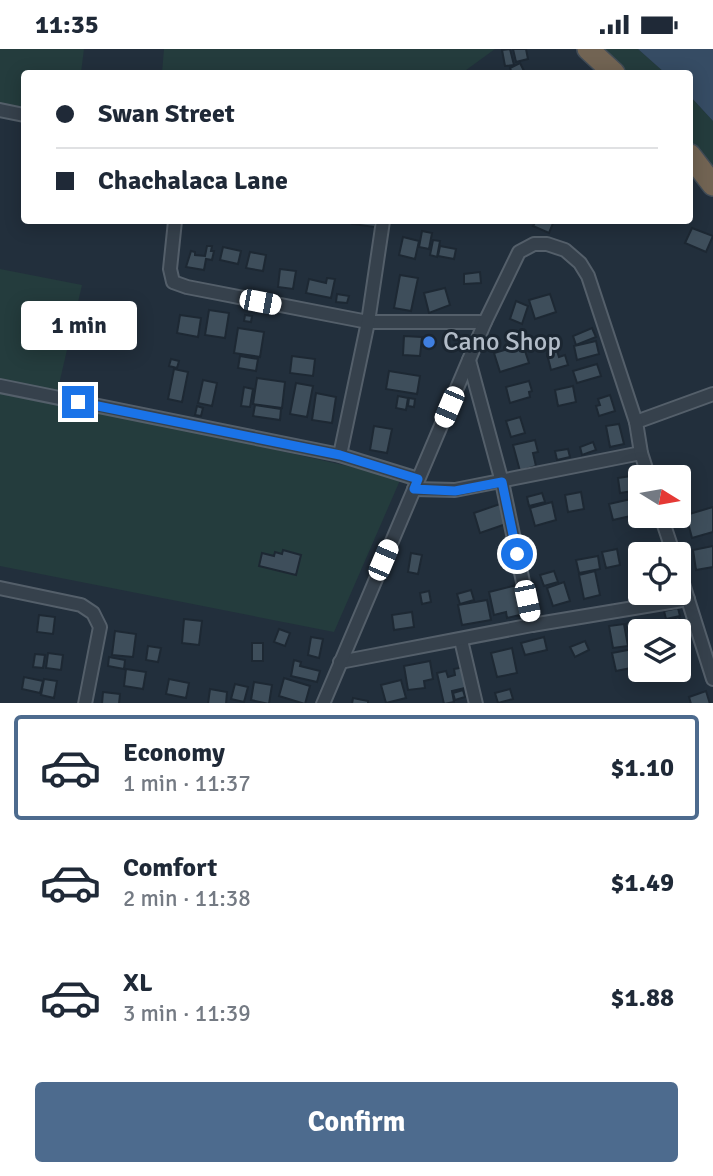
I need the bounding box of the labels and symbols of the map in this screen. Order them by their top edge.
car [238,288,283,316]
callout: 1 min [20,301,136,349]
place label: Cano Shop [443,326,561,358]
marker: Cano Shop [421,334,437,350]
car [432,384,467,430]
route end [62,386,94,418]
north arrow [628,465,691,529]
car [366,537,401,583]
route start [501,538,533,570]
car [513,578,542,624]

